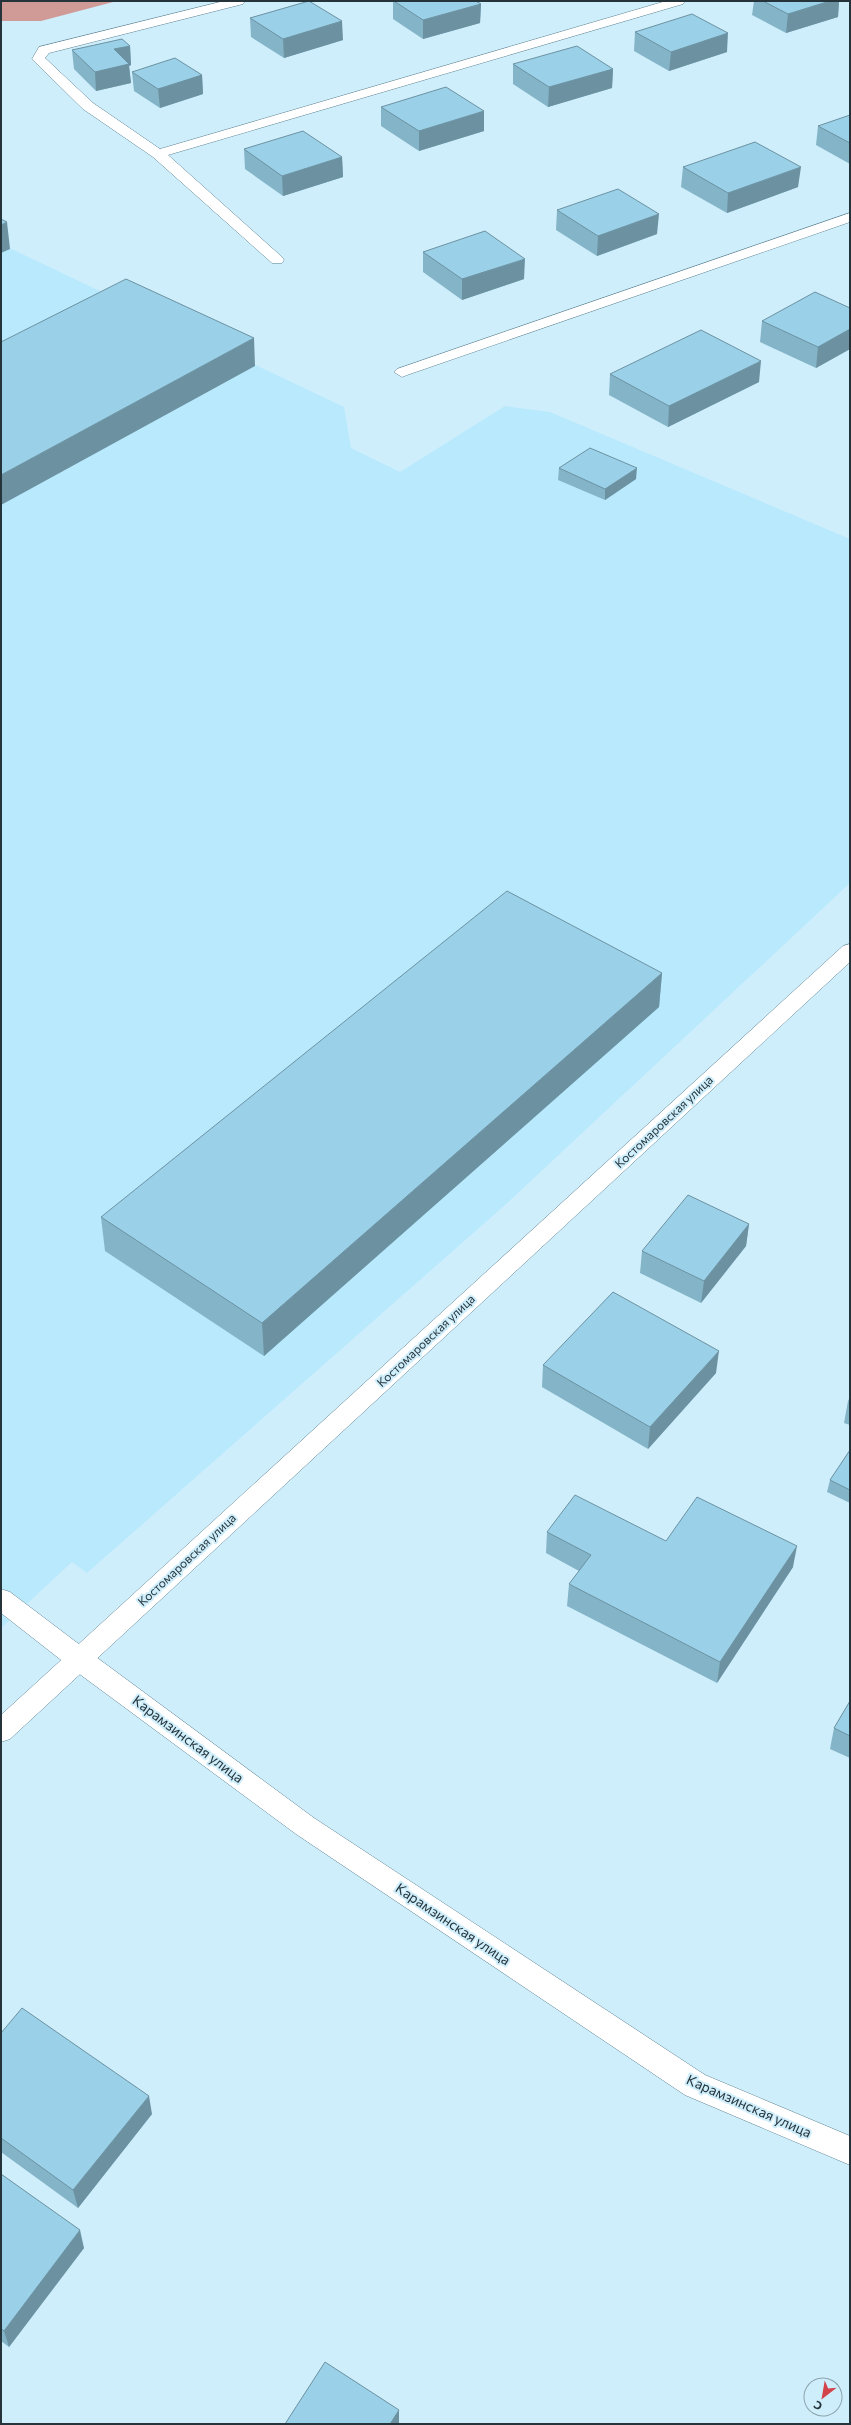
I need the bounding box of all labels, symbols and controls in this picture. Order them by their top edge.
street label: Костомаровская улица [611,1072,715,1170]
street label: Костомаровская улица [373,1291,477,1389]
street label: Костомаровская улица [134,1510,238,1608]
street label: Карамзинская улица [129,1691,247,1786]
street label: Карамзинская улица [393,1879,514,1968]
street label: Карамзинская улица [684,2070,814,2141]
north arrow [803,2377,843,2417]
text: С [811,2398,824,2414]

